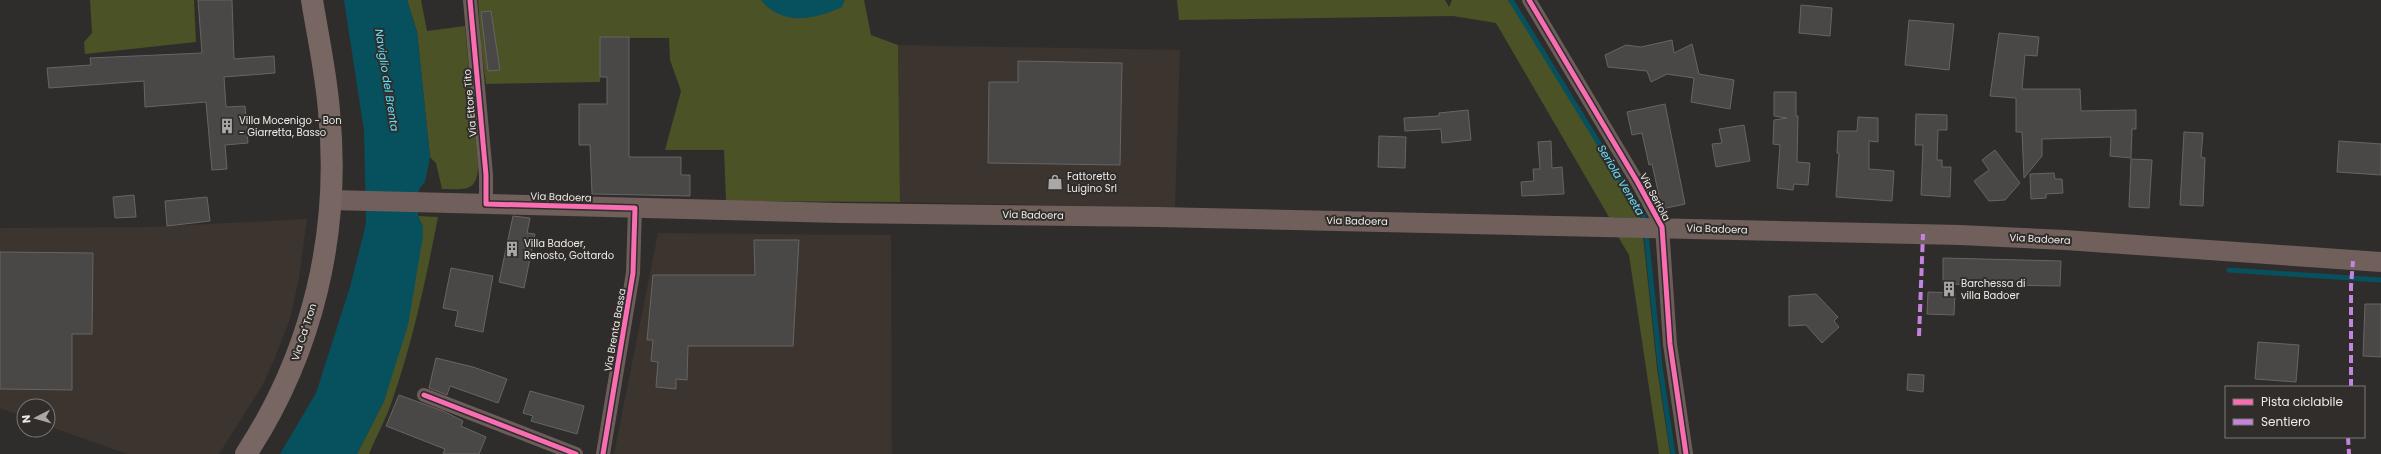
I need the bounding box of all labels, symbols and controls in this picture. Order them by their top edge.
water label: Naviglio del Brenta [371,28,403,133]
street label: Via Ettore Tito [460,68,480,138]
place label: Villa Mocenigo - Bon - Giarretta, Basso [239,113,342,140]
building icon: Villa Mocenigo - Bon - Giarretta, Basso [218,117,236,135]
water label: Seriola Veneta [1594,142,1649,219]
place label: Fattoretto Luigino Srl [1067,169,1117,196]
street label: Via Seriola [1636,170,1674,224]
shop icon: Fattoretto Luigino Srl [1046,173,1064,191]
street label: Via Badoera [530,188,592,206]
street label: Via Badoera [1002,207,1064,223]
street label: Via Badoera [1326,213,1388,229]
street label: Via Badoera [1686,220,1748,238]
street label: Via Badoera [2009,230,2071,248]
place label: Villa Badoer, Renosto, Gottardo [524,236,614,263]
building icon: Villa Badoer, Renosto, Gottardo [503,240,521,258]
place label: Barchessa di villa Badoer [1961,276,2025,303]
building icon: Barchessa di villa Badoer [1940,280,1958,298]
street label: Via Brenta Bassa [600,287,630,373]
street label: Via Ca' Tron [288,301,320,363]
legend [2225,386,2365,438]
text: Pista ciclabile [2261,393,2343,410]
north arrow [16,398,56,438]
text: Sentiero [2261,413,2310,430]
text: N [18,414,34,424]

